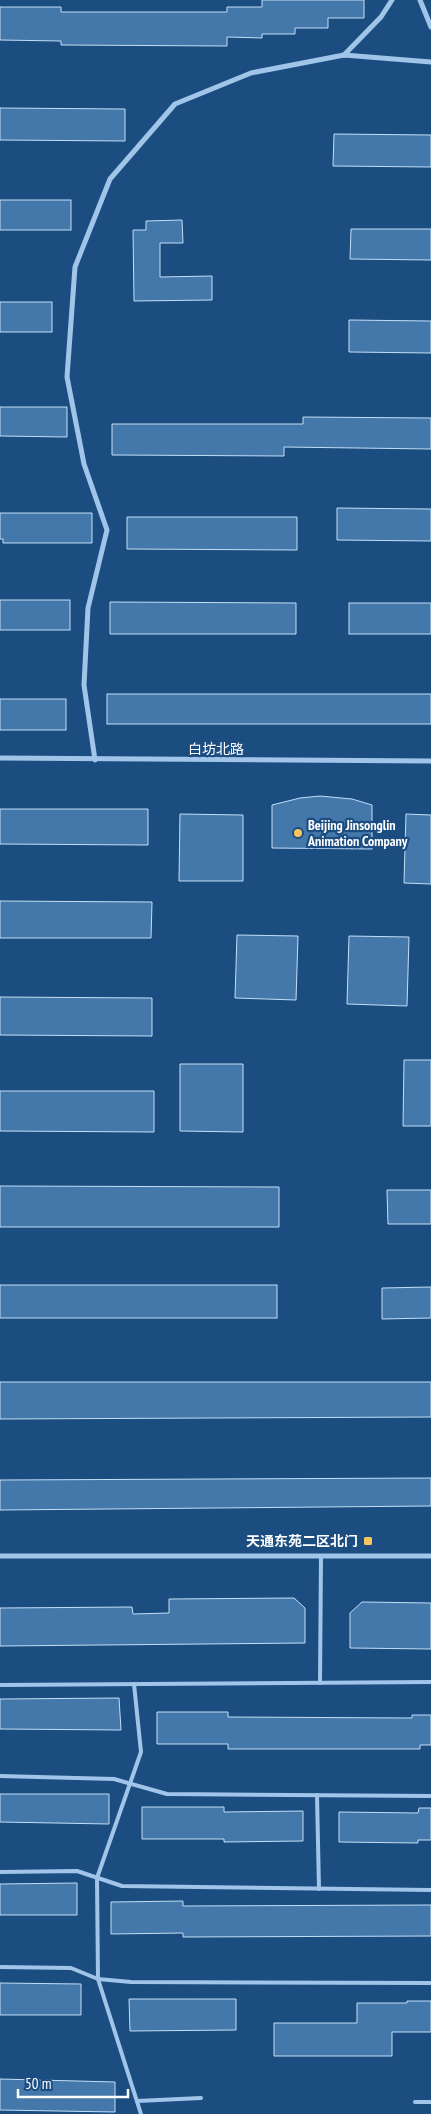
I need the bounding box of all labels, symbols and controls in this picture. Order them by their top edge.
street label: 白坊北路 [188,740,244,758]
place label: Beijing Jinsonglin Animation Company [307,816,408,850]
marker: Beijing Jinsonglin Animation Company [292,827,304,839]
place label: 天通东苑二区北门 [246,1532,358,1550]
marker: 天通东苑二区北门 [362,1535,374,1547]
scale bar [18,2066,128,2098]
text: 50 m [25,2074,51,2093]

